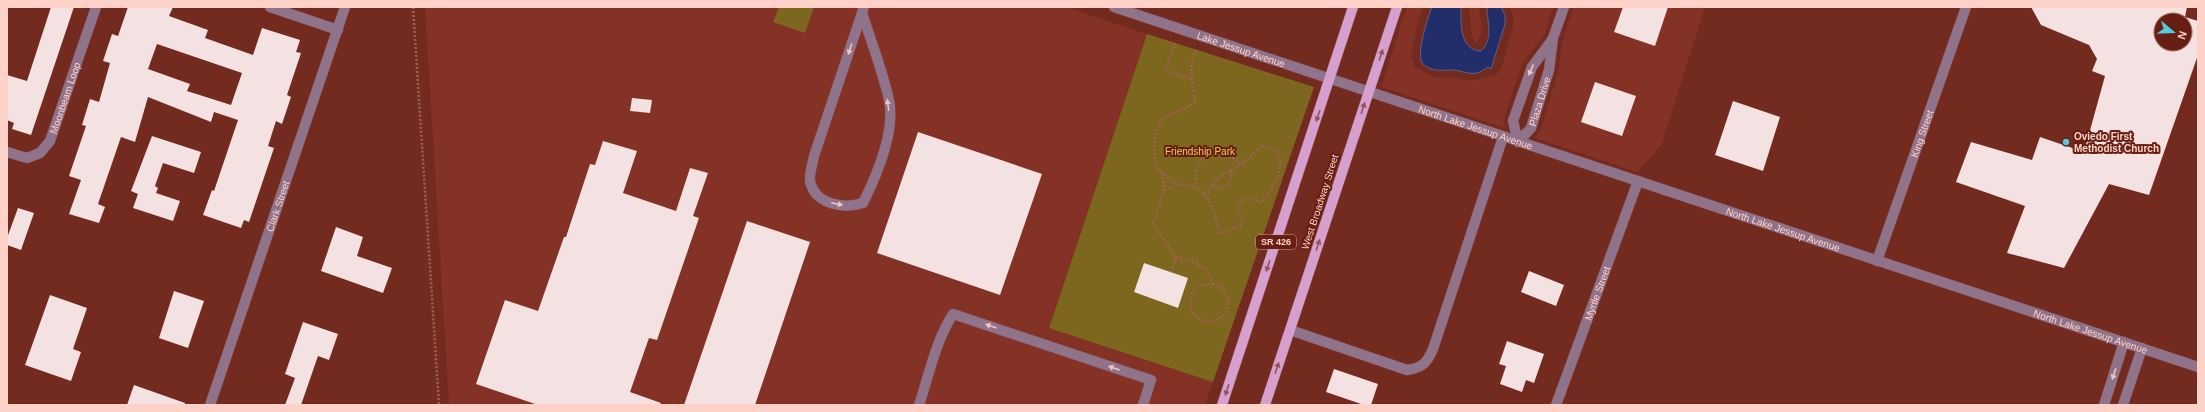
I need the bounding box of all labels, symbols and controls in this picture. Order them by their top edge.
north arrow [2153,12,2193,52]
street label: Lake Jessup Avenue [1196,29,1287,69]
text: N [2175,30,2189,41]
one-way arrow [846,43,852,55]
one-way arrow [1378,49,1384,61]
street label: Moonbeam Loop [47,60,82,135]
one-way arrow [1528,65,1534,76]
street label: Plaza Drive [1526,75,1552,127]
one-way arrow [885,99,891,111]
one-way arrow [1361,102,1367,114]
street label: North Lake Jessup Avenue [1417,103,1534,151]
street label: King Street [1908,108,1935,159]
one-way arrow [1314,111,1320,123]
place label: Oviedo First Methodist Church [2074,131,2159,154]
marker: Oviedo First Methodist Church [2061,137,2071,147]
park label: Friendship Park [1165,146,1236,157]
street label: West Broadway Street [1299,153,1341,251]
street label: Clark Street [264,179,291,233]
one-way arrow [831,202,843,208]
street label: North Lake Jessup Avenue [1725,205,1842,253]
road number: SR 426 [1256,235,1296,249]
one-way arrow [1315,238,1321,250]
one-way arrow [1265,261,1271,273]
street label: Myrtle Street [1582,265,1612,322]
street label: North Lake Jessup Avenue [2032,307,2149,355]
one-way arrow [984,323,996,329]
one-way arrow [1274,362,1280,374]
one-way arrow [1107,365,1119,371]
one-way arrow [2111,368,2117,380]
one-way arrow [1224,384,1230,396]

